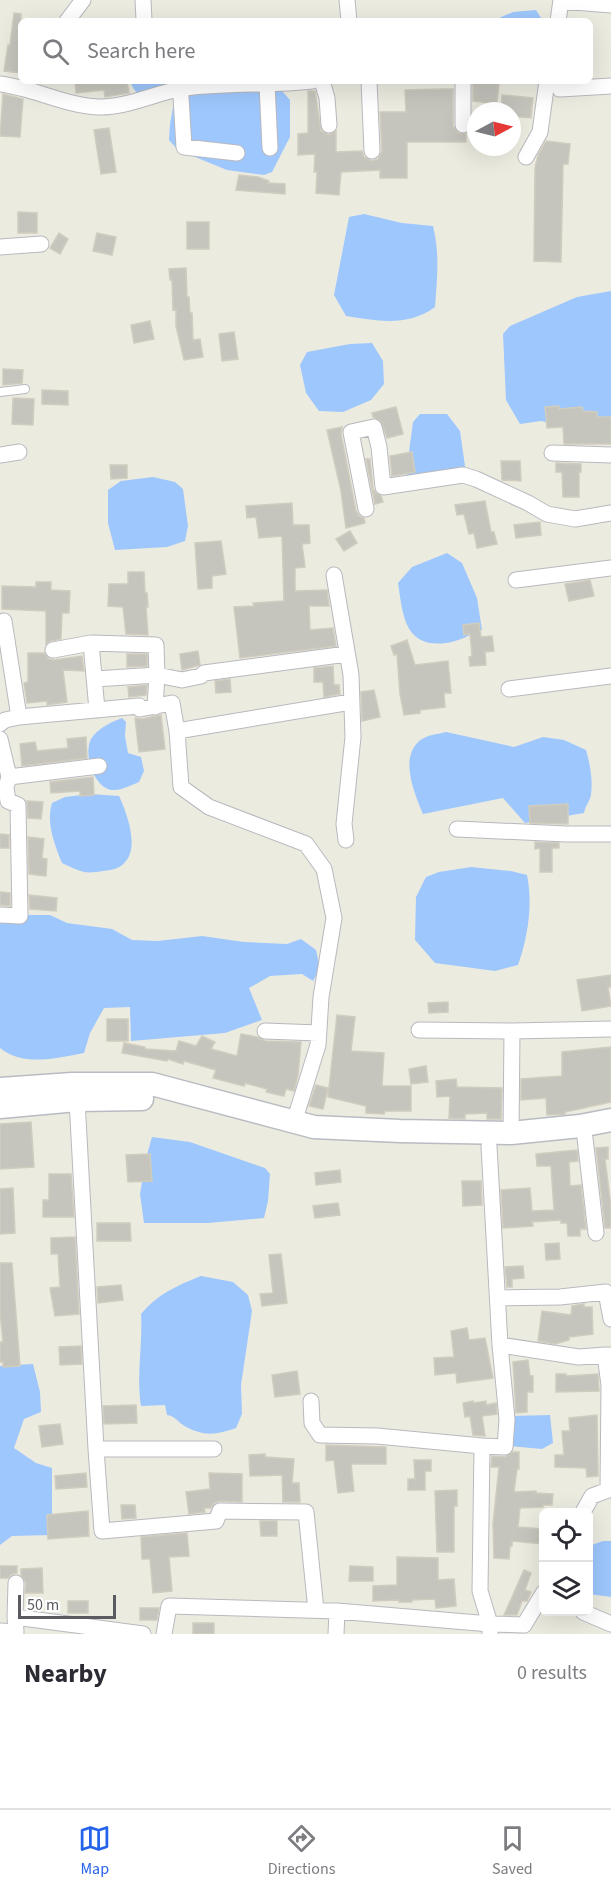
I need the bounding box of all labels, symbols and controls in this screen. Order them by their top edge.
search box [18,18,593,84]
icon: search [39,35,72,68]
text: Search here [87,35,195,67]
north arrow [467,102,521,156]
map controls [539,1508,593,1616]
button: locate [539,1508,593,1562]
button: layers [539,1562,593,1616]
scale bar [18,1592,116,1620]
text: 50 m [27,1594,59,1616]
text: Nearby [24,1655,107,1692]
text: 0 results [517,1659,587,1687]
tab: Map [78,1822,111,1880]
tab: Directions [268,1822,335,1880]
tab: Saved [492,1822,533,1880]

